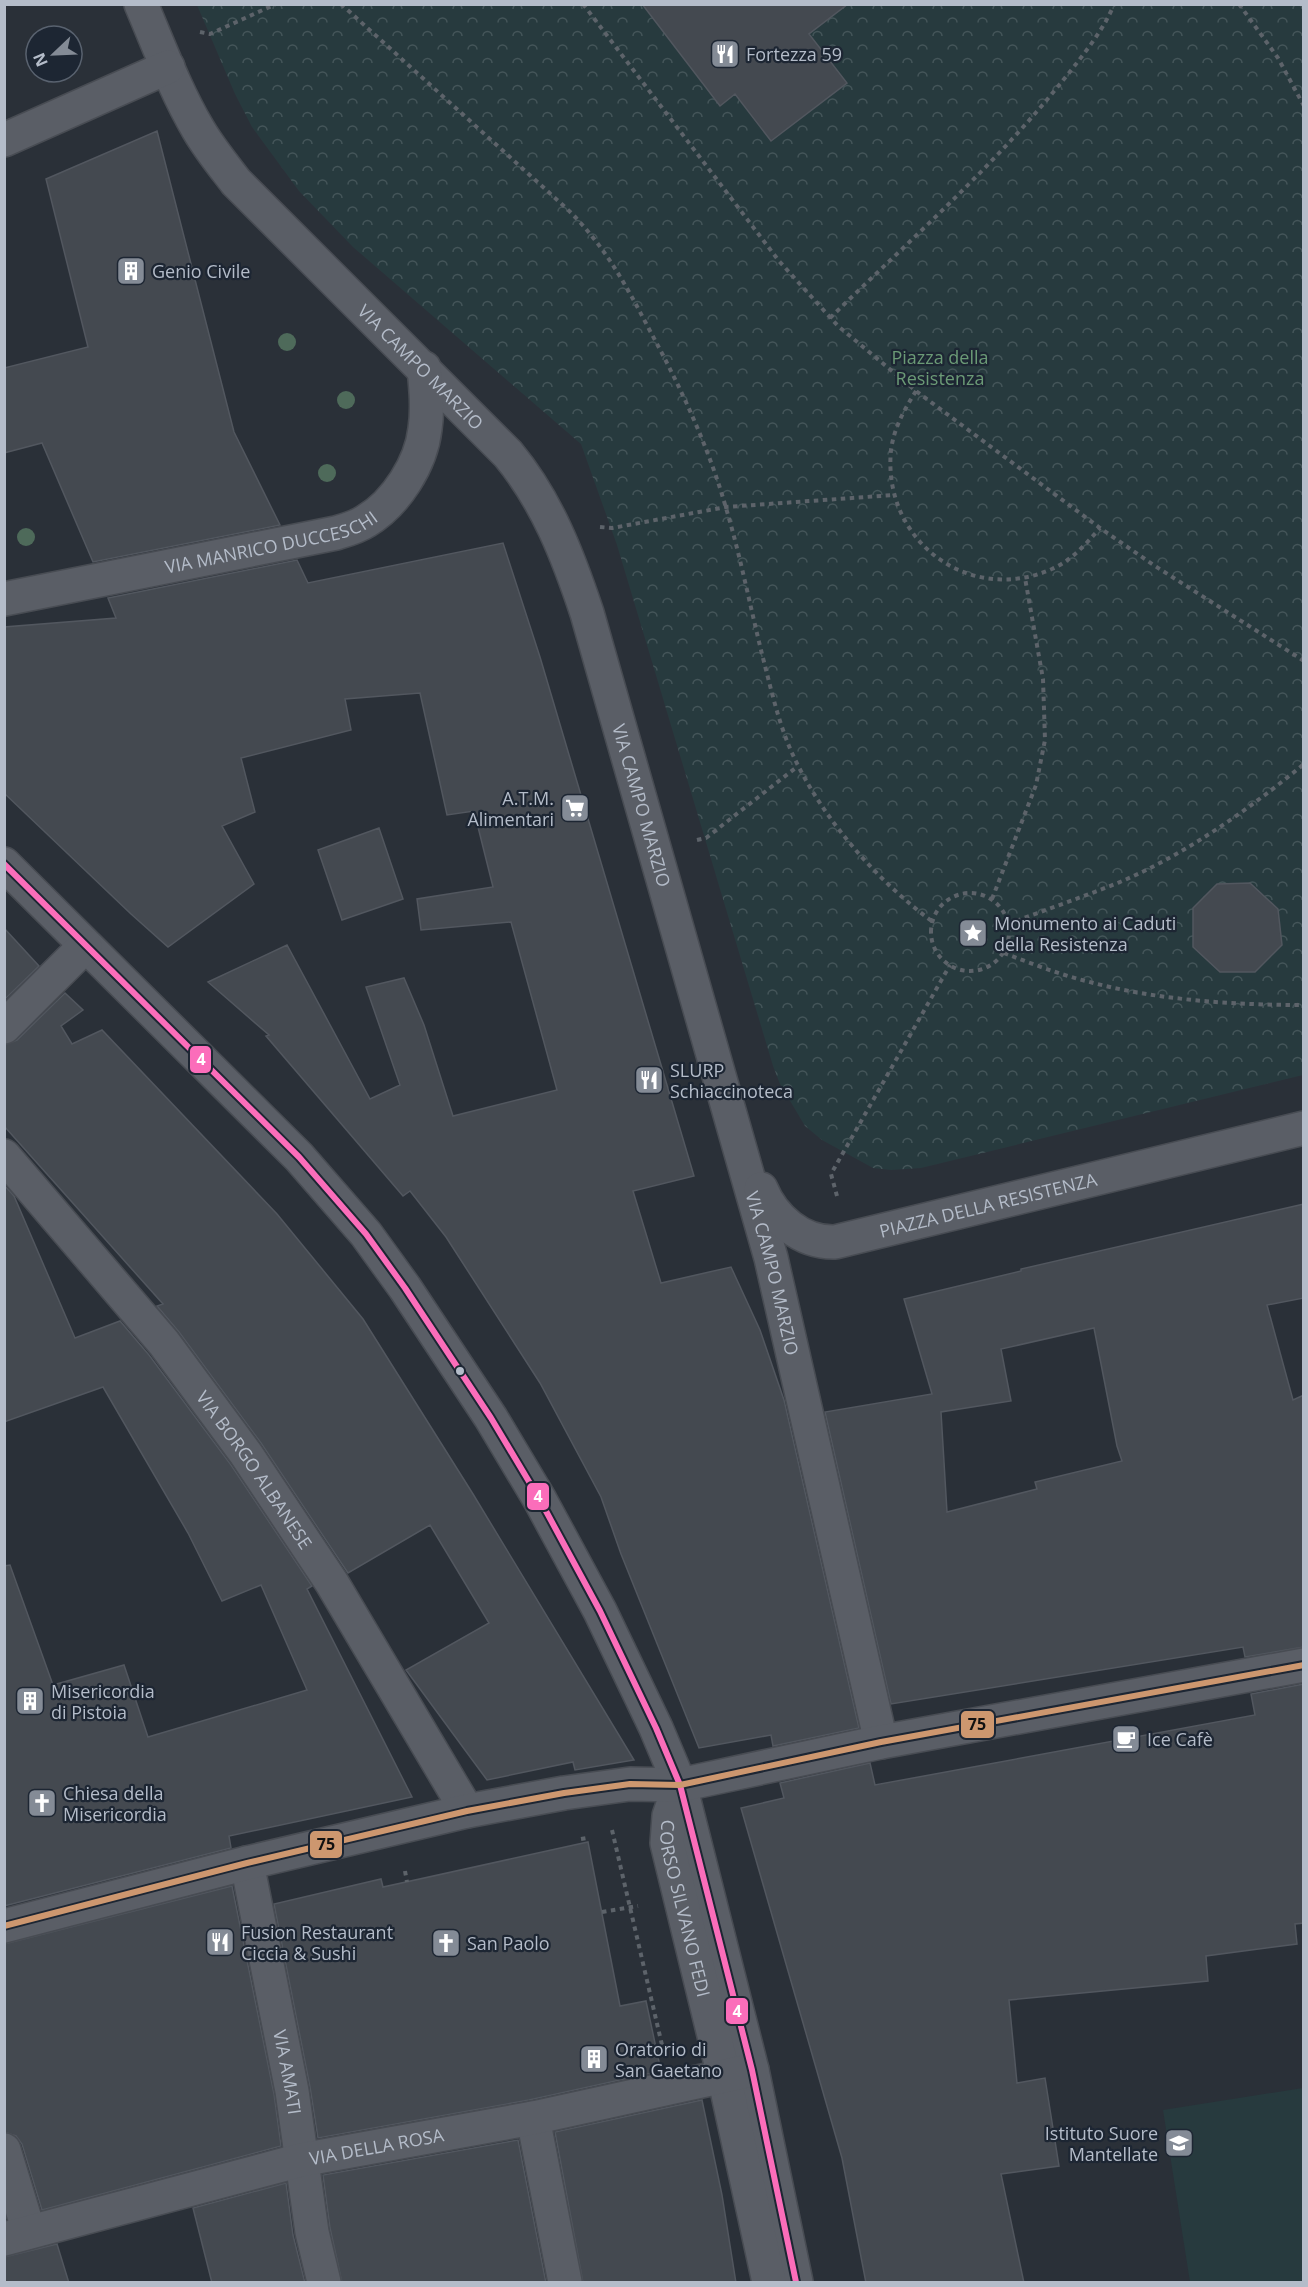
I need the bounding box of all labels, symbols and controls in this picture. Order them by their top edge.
north arrow [24,24,84,84]
restaurant icon: Fortezza 59 [709,38,741,70]
place label: Fortezza 59 [746,42,842,66]
text: N [28,50,53,70]
building icon: Genio Civile [115,255,147,287]
place label: Genio Civile [152,259,250,283]
street label: VIA CAMPO MARZIO [353,299,489,435]
park label: Piazza della Resistenza [891,345,989,390]
street label: VIA MANRICO DUCCESCHI [163,505,382,579]
street label: VIA CAMPO MARZIO [607,721,676,890]
place label: A.T.M. Alimentari [467,786,554,831]
supermarket icon: A.T.M. Alimentari [559,792,591,824]
place label: Monumento ai Caduti della Resistenza [994,911,1176,956]
place icon: Monumento ai Caduti della Resistenza [957,917,989,949]
line badge: 4 [189,1045,212,1074]
text: 4 [196,1048,206,1070]
place label: SLURP Schiaccinoteca [670,1058,793,1103]
restaurant icon: SLURP Schiaccinoteca [633,1064,665,1096]
street label: PIAZZA DELLA RESISTENZA [877,1167,1100,1243]
street label: VIA CAMPO MARZIO [741,1188,805,1358]
unlabelled marker [454,1365,466,1377]
street label: VIA BORGO ALBANESE [191,1386,318,1554]
line badge: 4 [526,1482,550,1511]
text: 4 [533,1485,543,1507]
place label: Misericordia di Pistoia [51,1679,155,1724]
building icon: Misericordia di Pistoia [14,1685,46,1717]
line badge: 75 [960,1710,995,1739]
text: 75 [968,1713,986,1735]
cafe icon: Ice Cafè [1110,1723,1142,1755]
place label: Ice Cafè [1147,1727,1213,1751]
place label: Chiesa della Misericordia [63,1781,167,1826]
church icon: Chiesa della Misericordia [26,1787,58,1819]
street label: CORSO SILVANO FEDI [655,1819,716,1999]
line badge: 75 [309,1830,343,1859]
text: 75 [317,1833,335,1855]
place label: Fusion Restaurant Ciccia & Sushi [241,1920,393,1965]
restaurant icon: Fusion Restaurant Ciccia & Sushi [204,1926,236,1958]
church icon: San Paolo [430,1927,462,1959]
place label: San Paolo [467,1931,550,1955]
line badge: 4 [725,1997,749,2025]
text: 4 [732,2000,742,2022]
street label: VIA AMATI [268,2028,307,2116]
place label: Oratorio di San Gaetano [615,2037,722,2082]
building icon: Oratorio di San Gaetano [578,2043,610,2075]
place label: Istituto Suore Mantellate [1045,2121,1158,2166]
street label: VIA DELLA ROSA [307,2122,446,2170]
school or university icon: Istituto Suore Mantellate [1163,2127,1195,2159]

